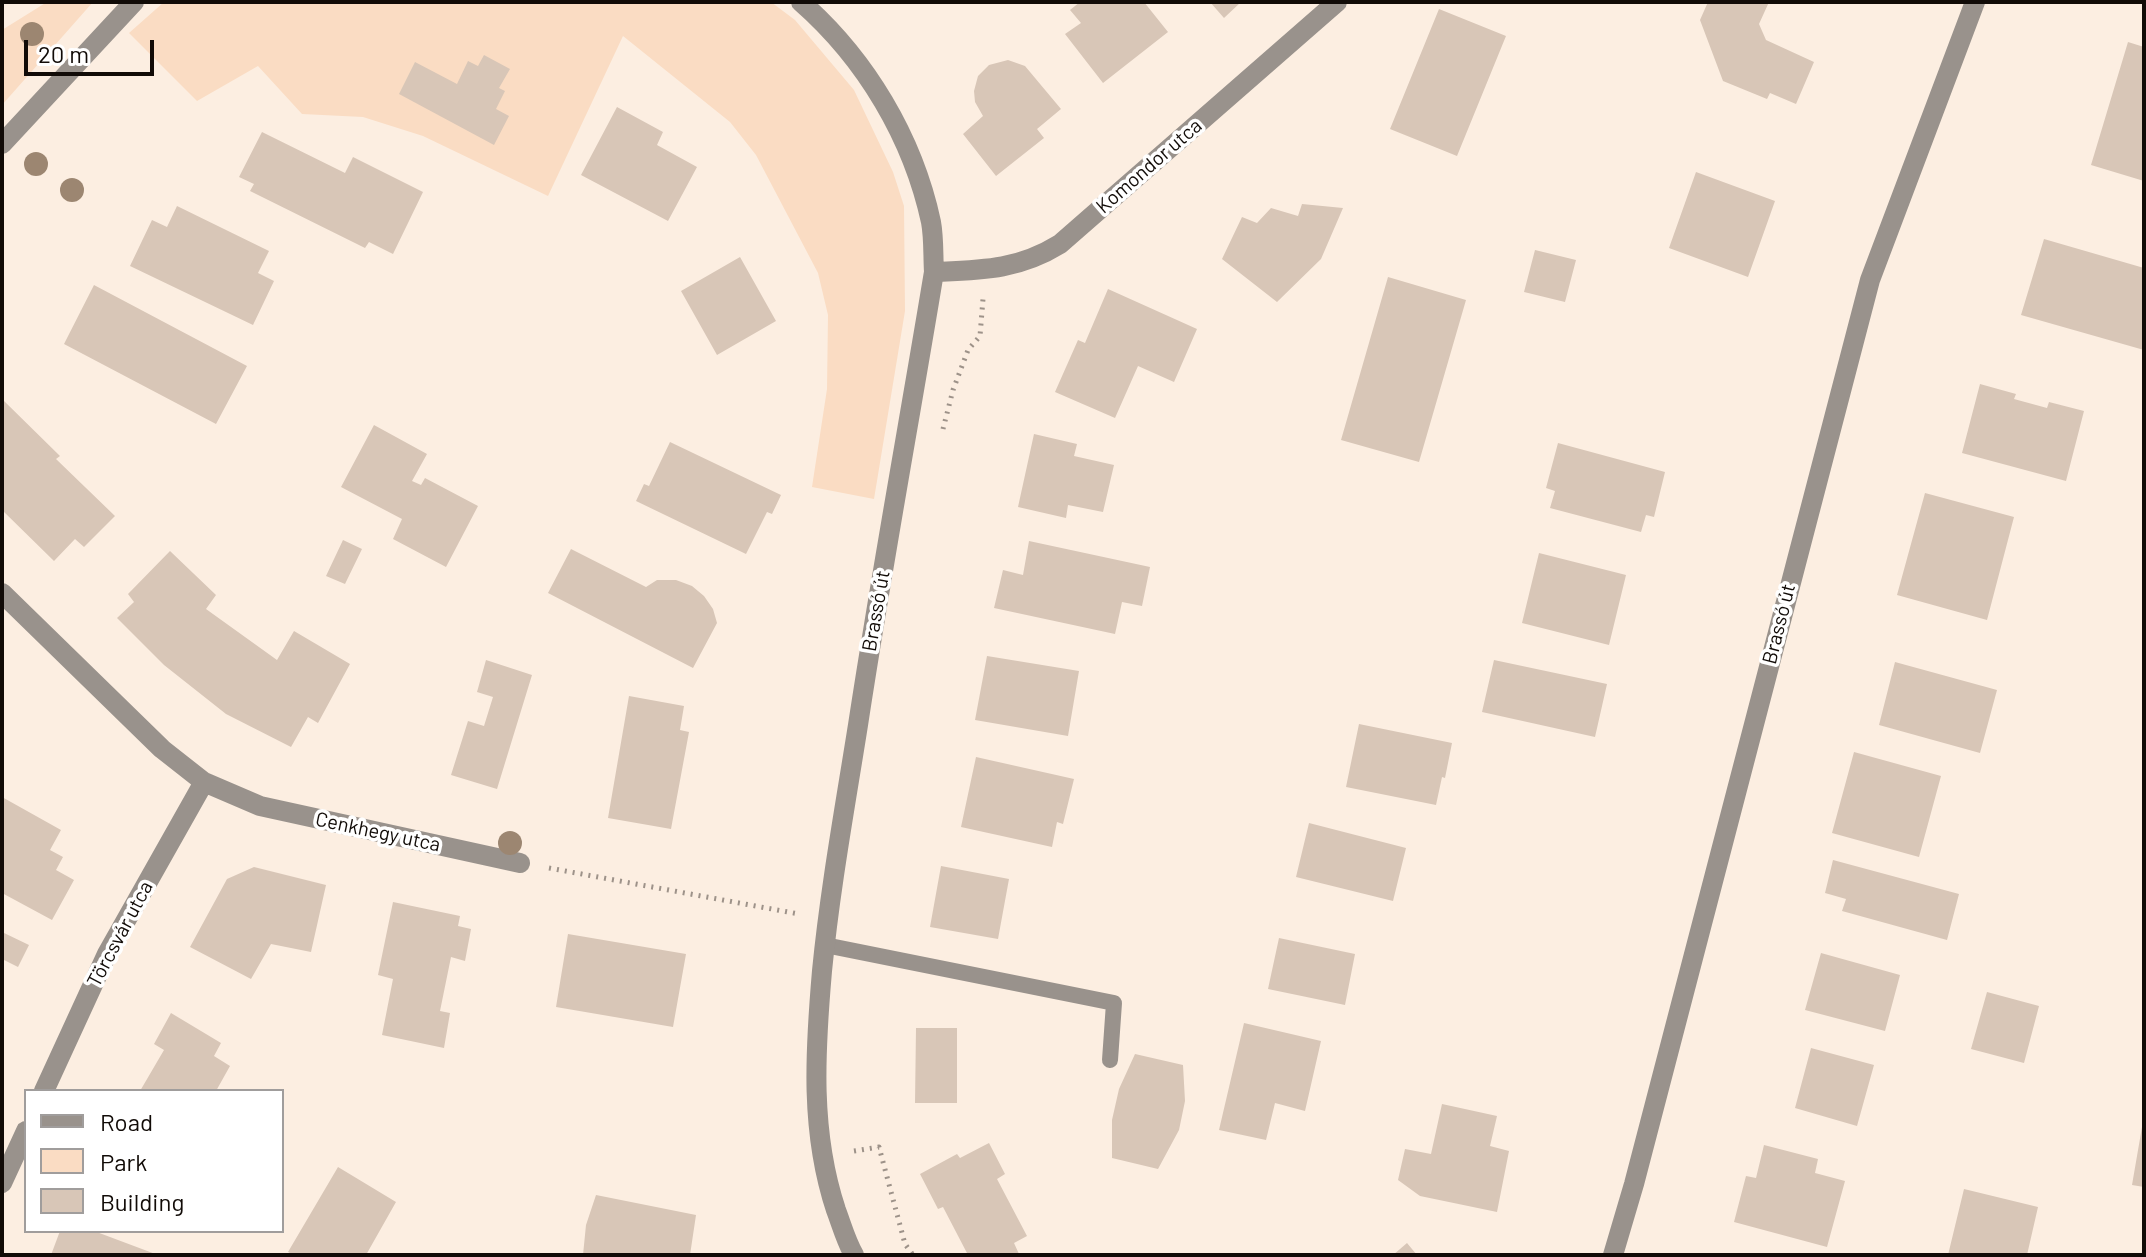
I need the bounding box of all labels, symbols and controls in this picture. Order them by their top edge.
scale bar [28,24,158,74]
text: 20 m [38,39,89,68]
street label: Komondor utca [1091,114,1207,218]
street label: Brassó út [857,569,895,653]
street label: Brassó út [1757,581,1801,667]
street label: Cenkhegy utca [313,807,443,857]
street label: Törcsvár utca [82,877,158,991]
legend [24,1089,284,1233]
text: Road [100,1107,153,1136]
text: Park [100,1147,147,1176]
text: Building [100,1187,184,1216]

